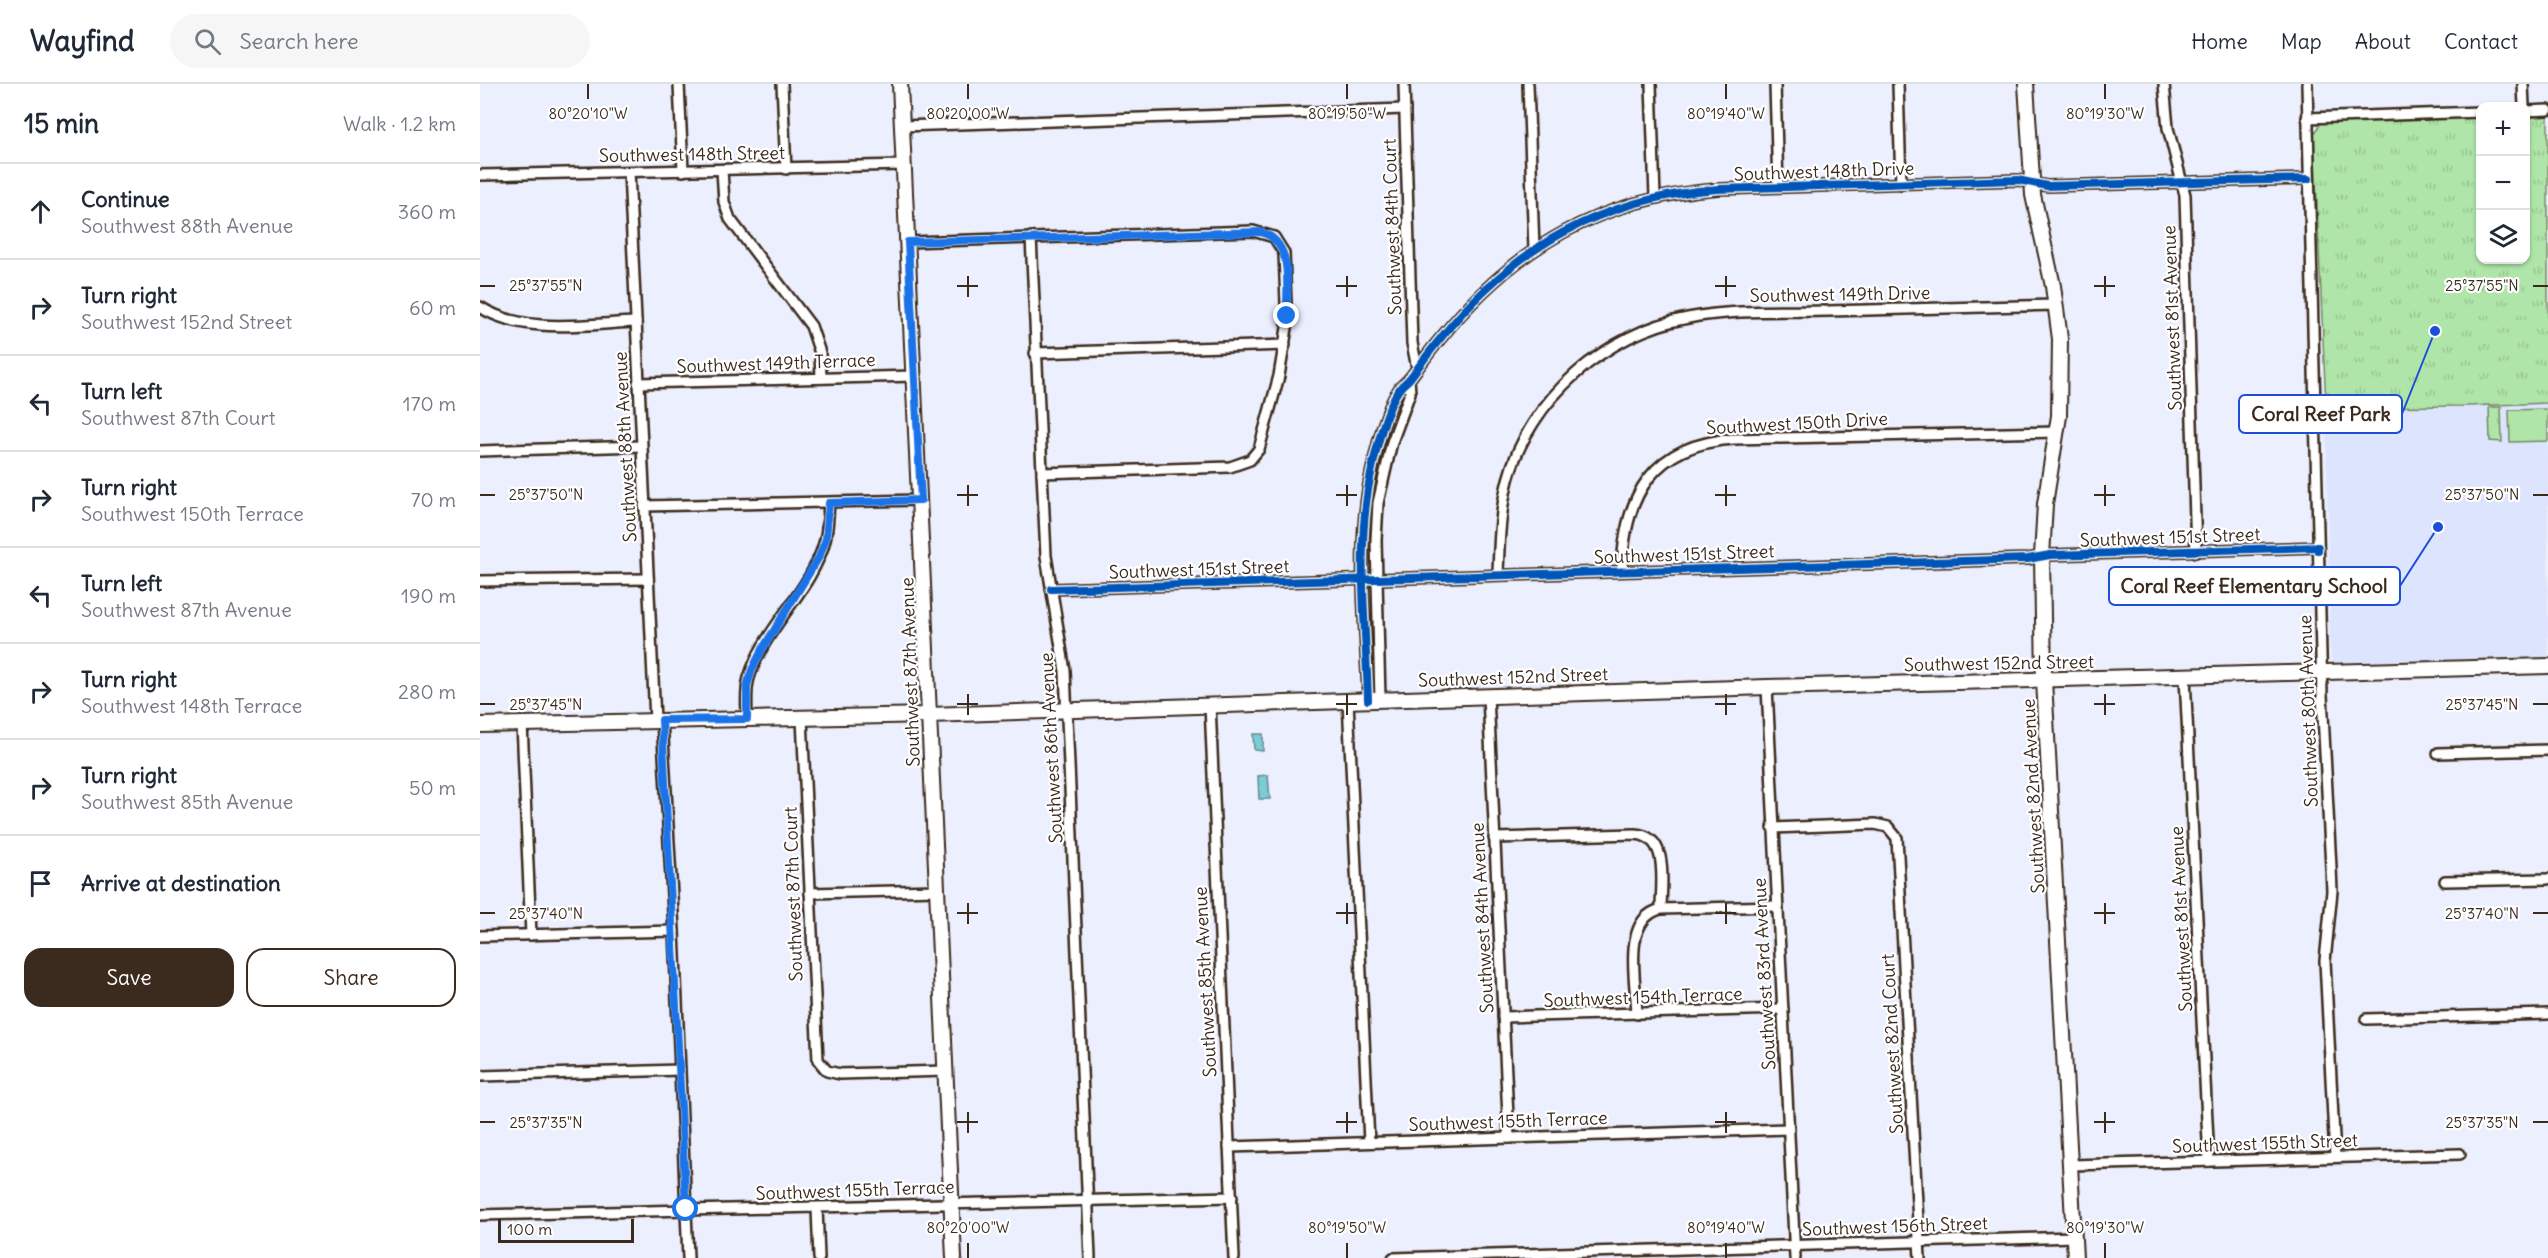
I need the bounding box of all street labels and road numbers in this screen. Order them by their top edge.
street label: Southwest 84th Court [1377,138,1407,316]
street label: Southwest 148th Street [599,141,785,167]
street label: Southwest 148th Drive [1733,156,1915,186]
street label: Southwest 81st Avenue [2157,225,2187,411]
street label: Southwest 149th Drive [1750,281,1930,307]
street label: Southwest 149th Terrace [676,348,876,378]
street label: Southwest 88th Avenue [609,351,641,543]
street label: Southwest 150th Drive [1706,407,1888,439]
street label: Southwest 151st Street [2079,522,2261,552]
street label: Southwest 151st Street [1593,539,1775,569]
street label: Southwest 151st Street [1108,554,1290,584]
street label: Southwest 87th Avenue [895,577,925,767]
street label: Southwest 80th Avenue [2293,614,2323,808]
street label: Southwest 152nd Street [1904,650,2094,676]
street label: Southwest 86th Avenue [1035,652,1067,844]
street label: Southwest 152nd Street [1418,662,1608,692]
street label: Southwest 82nd Avenue [2016,698,2050,894]
street label: Southwest 87th Court [778,806,808,982]
street label: Southwest 84th Avenue [1466,822,1498,1014]
street label: Southwest 81st Avenue [2165,826,2197,1012]
street label: Southwest 83rd Avenue [1747,877,1781,1071]
street label: Southwest 85th Avenue [1189,886,1221,1078]
street label: Southwest 82nd Court [1876,953,1908,1135]
street label: Southwest 154th Terrace [1543,982,1743,1012]
street label: Southwest 155th Terrace [1408,1106,1608,1136]
street label: Southwest 155th Street [2172,1128,2358,1158]
street label: Southwest 155th Terrace [755,1175,955,1205]
street label: Southwest 156th Street [1802,1211,1988,1241]

